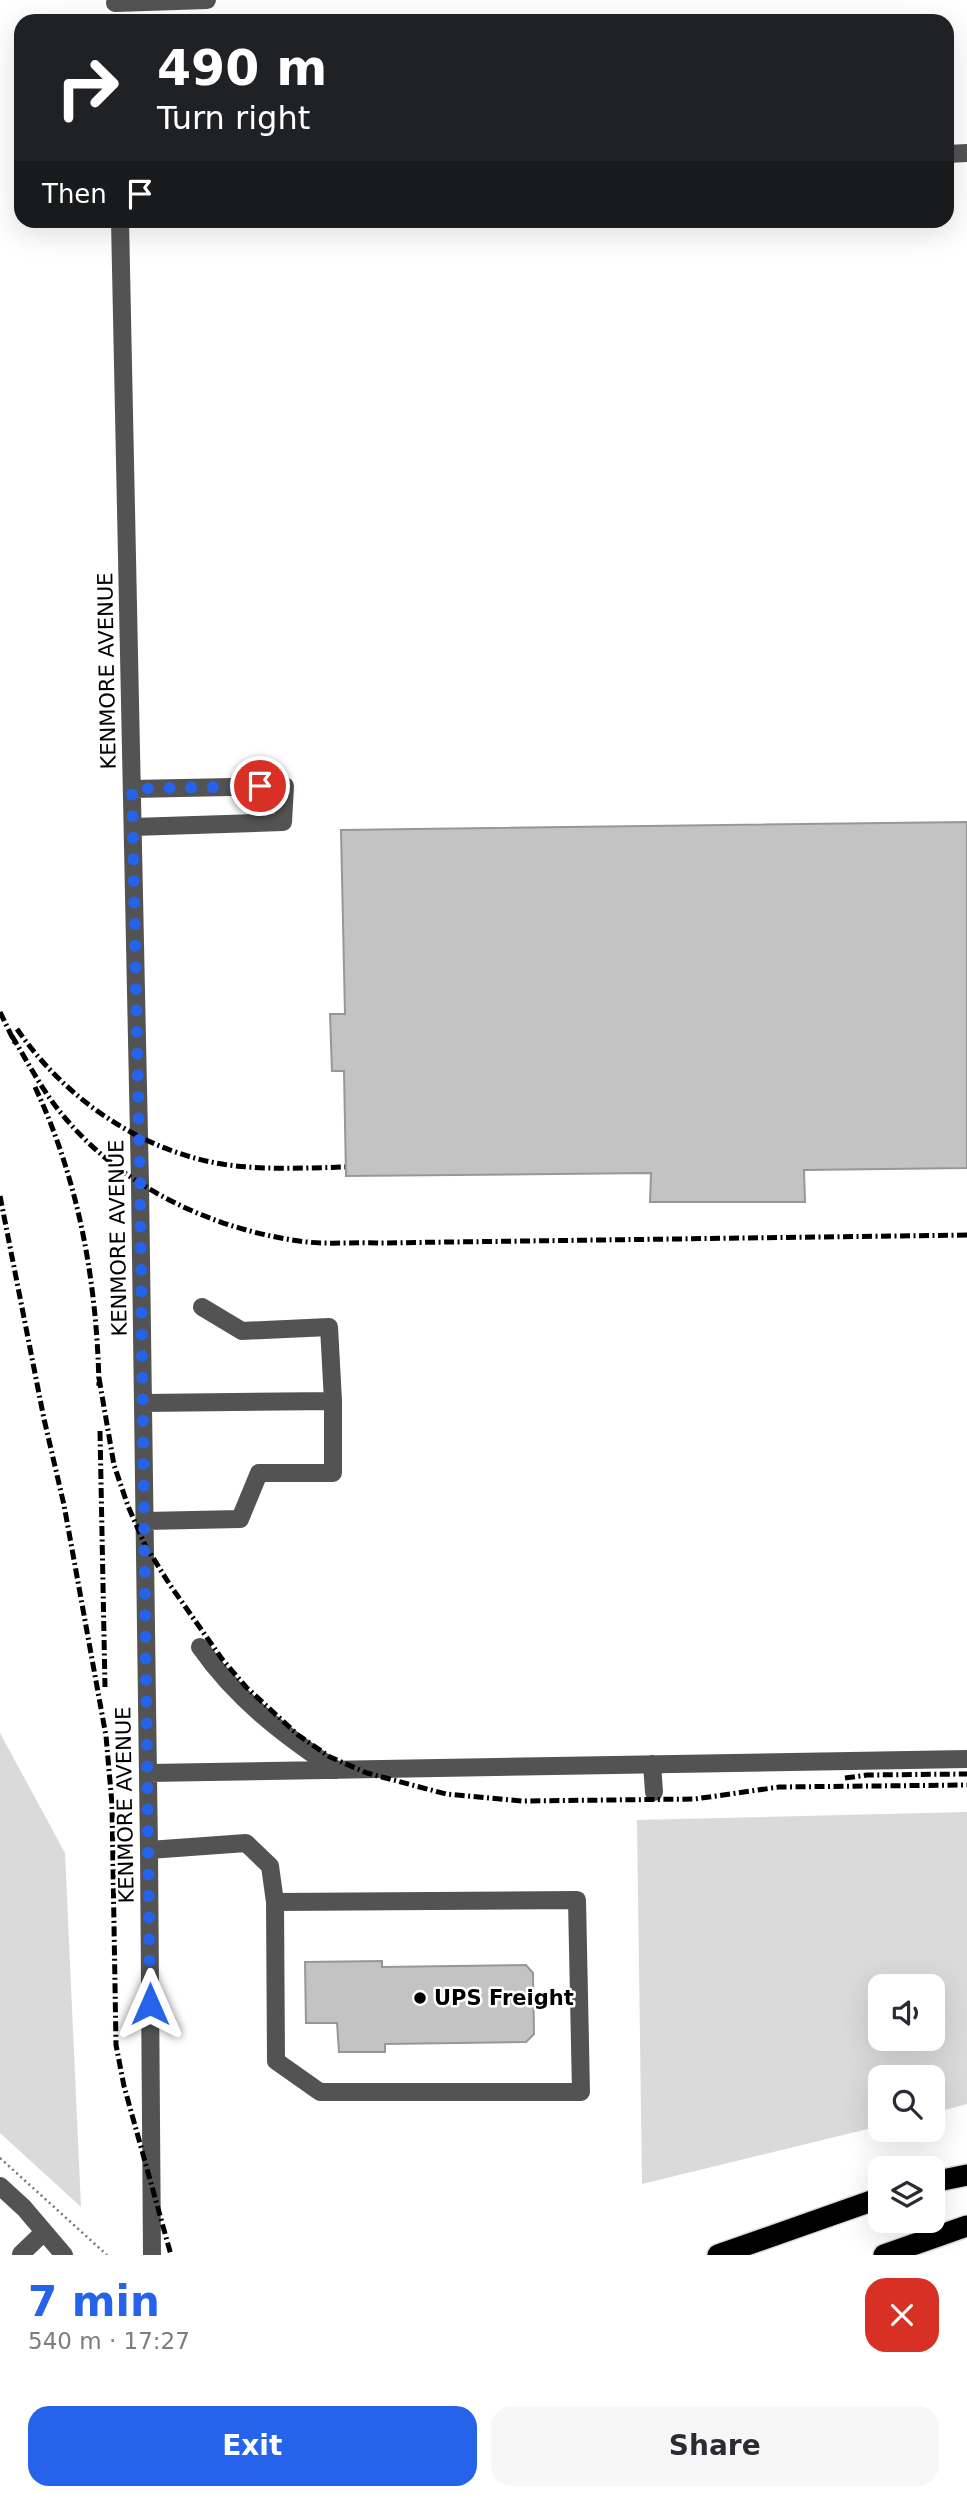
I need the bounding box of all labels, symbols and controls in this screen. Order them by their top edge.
text: 490 m [157,40,327,97]
icon: right [42,42,133,133]
text: Turn right [157,99,310,137]
icon: arrive [121,175,159,213]
text: Then [42,179,107,209]
street label: KENMORE AVENUE [93,572,121,770]
pin [230,756,290,816]
icon: arrive [241,767,279,805]
street label: KENMORE AVENUE [104,1139,132,1337]
street label: KENMORE AVENUE [111,1706,139,1904]
position arrow [113,1967,187,2041]
map controls [868,1974,945,2233]
button: sound [868,1974,945,2051]
place label: UPS Freight [434,1986,574,2010]
marker: UPS Freight [412,1990,428,2006]
button: search [868,2065,945,2142]
button: layers [868,2156,945,2233]
text: 7 min [28,2277,160,2326]
button: close [865,2278,939,2352]
text: 540 m · 17:27 [28,2328,190,2354]
button: Exit [28,2406,477,2486]
button: Share [491,2406,939,2486]

